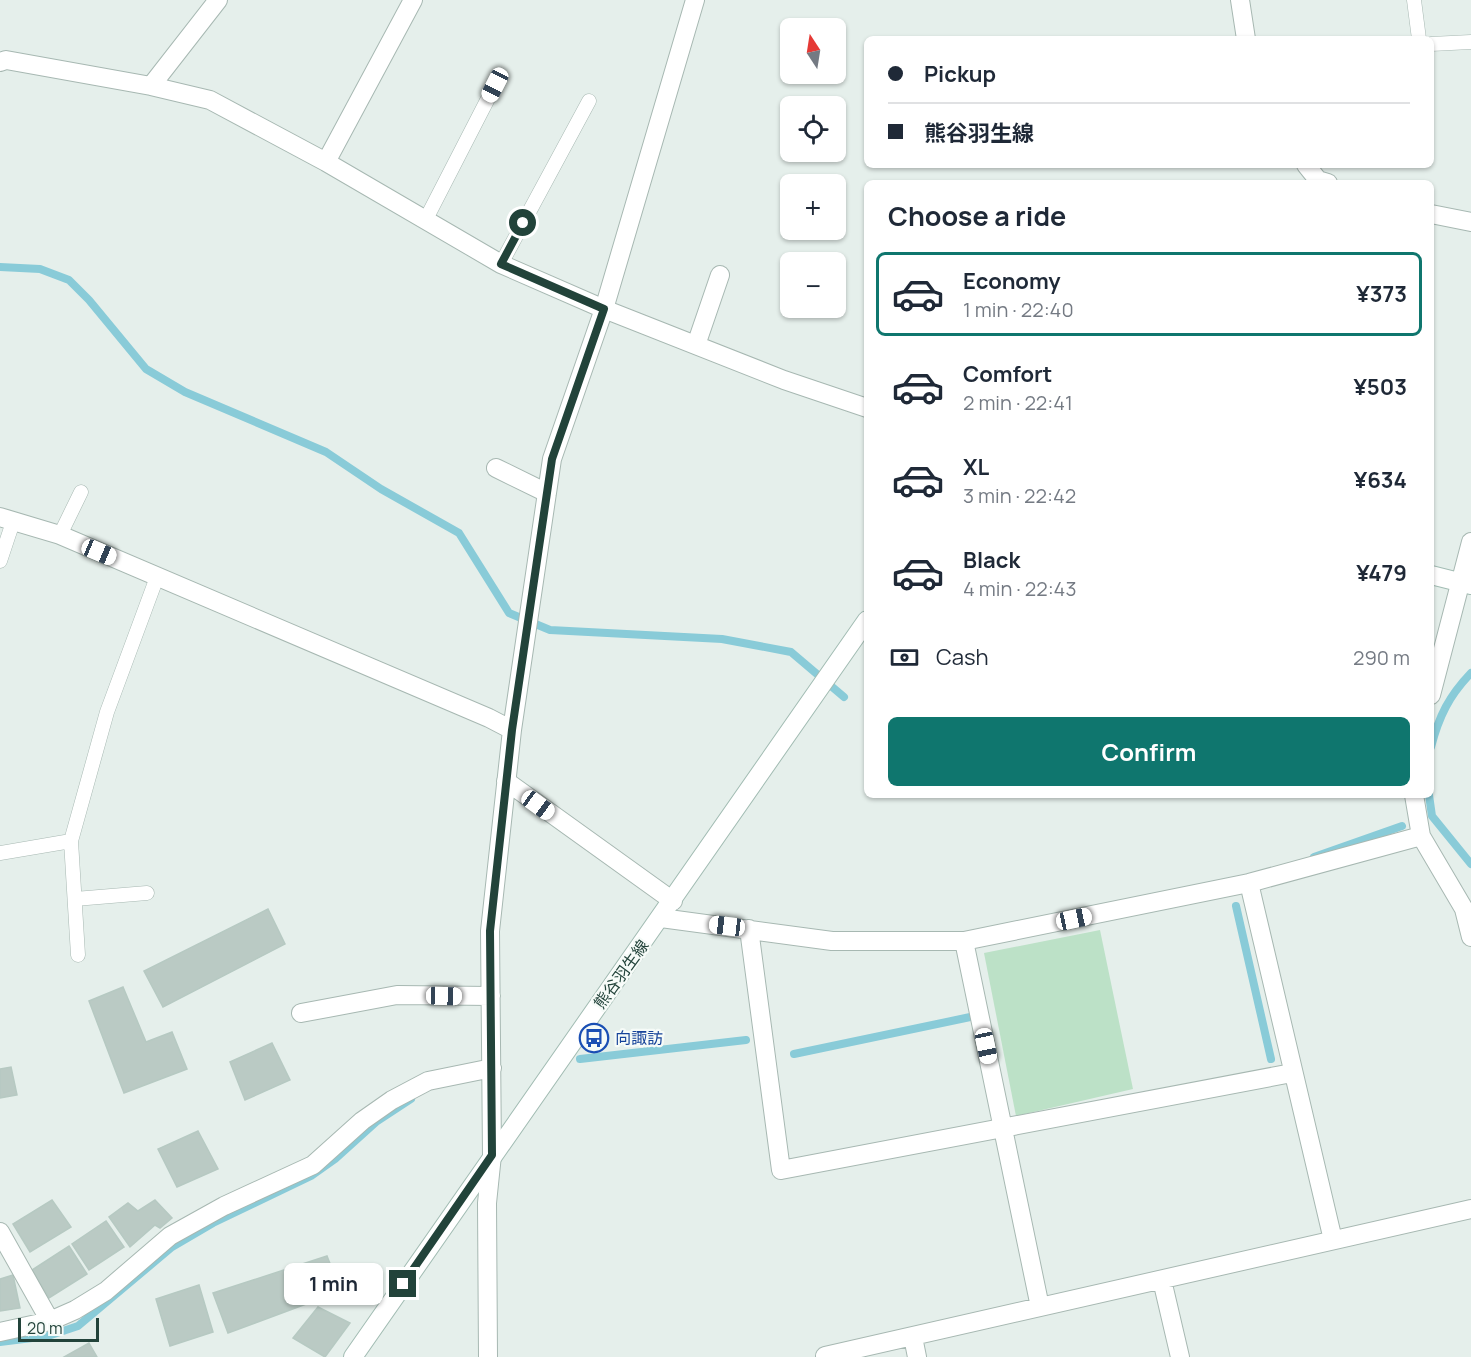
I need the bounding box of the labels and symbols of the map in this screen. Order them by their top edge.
north arrow [780,18,846,84]
car [479,65,511,105]
route start [509,209,536,236]
car [79,537,119,567]
car [518,787,558,823]
car [1055,906,1093,932]
car [708,915,746,937]
street label: 熊谷羽生線 [589,935,653,1013]
car [426,987,462,1005]
bus stop icon: 向諏訪 [578,1022,610,1054]
place label: 向諏訪 [615,1027,663,1049]
car [973,1027,999,1065]
callout: 1 min [283,1263,382,1305]
route end [389,1270,416,1297]
scale bar [18,1315,99,1342]

